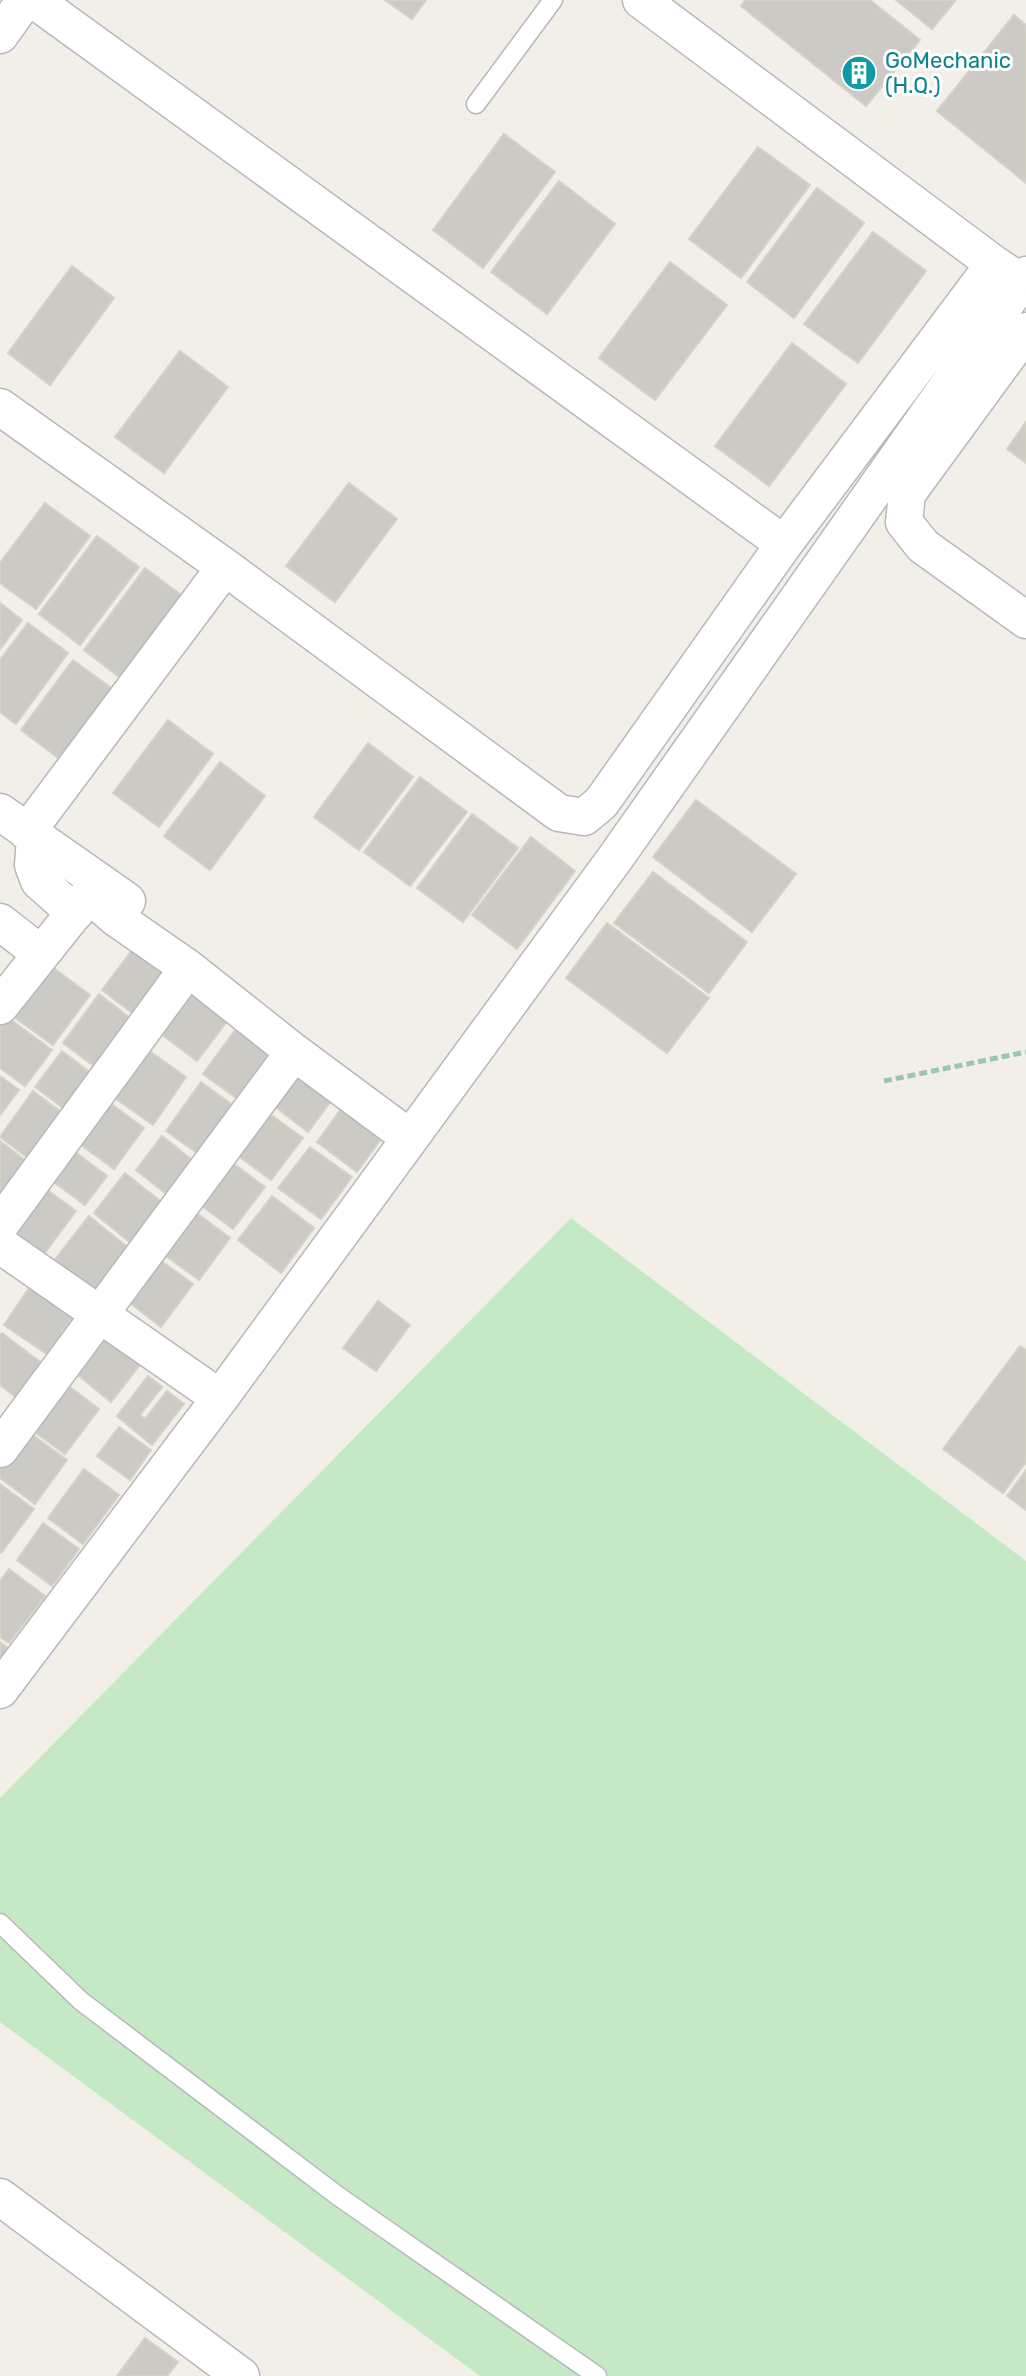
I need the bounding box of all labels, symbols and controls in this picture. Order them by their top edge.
place label: GoMechanic (H.Q.) [885,47,1011,99]
building icon: GoMechanic (H.Q.) [840,54,878,92]

